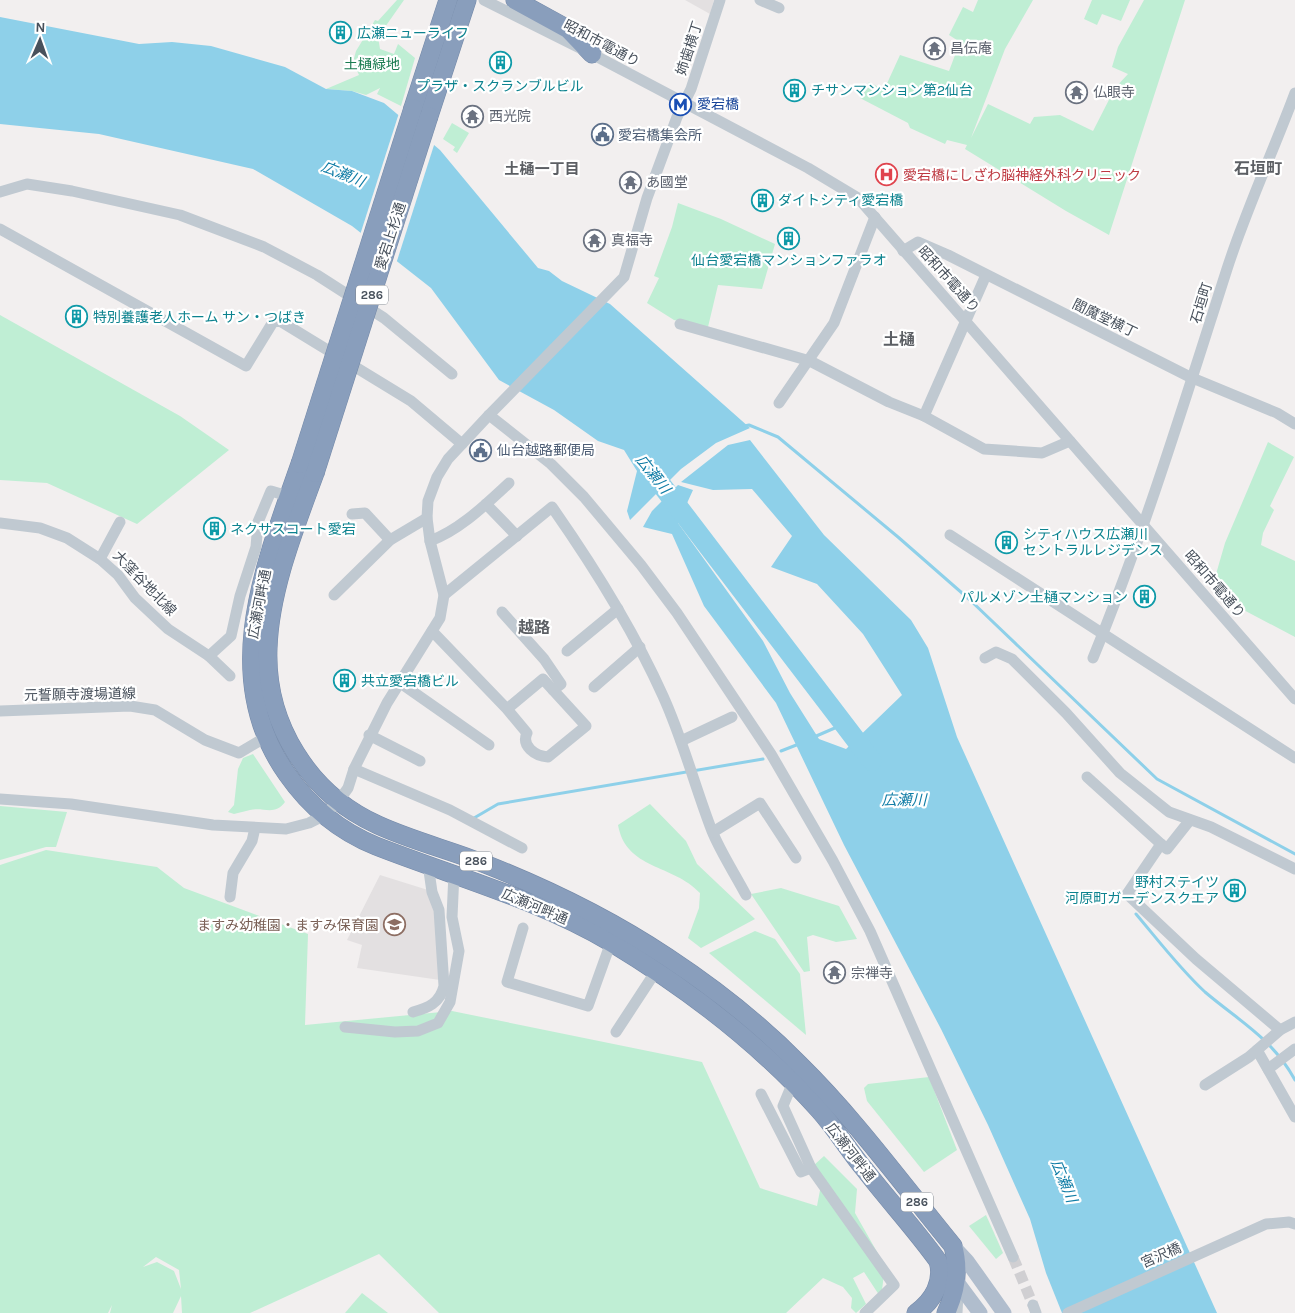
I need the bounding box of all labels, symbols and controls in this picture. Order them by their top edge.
north arrow [15,15,65,65]
street label: 昭和市電通り [561,16,643,71]
text: N [35,19,46,36]
street label: 姉歯横丁 [673,19,706,77]
building icon: 広瀬ニューライフ [329,21,353,45]
place label: 広瀬ニューライフ [357,25,469,42]
temple icon: 昌伝庵 [922,36,946,60]
place label: 昌伝庵 [950,40,992,57]
building icon: プラザ・スクランブルビル [488,51,512,75]
park label: 土樋緑地 [344,56,400,73]
place label: プラザ・スクランブルビル [416,78,584,95]
building icon: チサンマンション第2仙台 [783,78,807,102]
temple icon: 仏眼寺 [1065,80,1089,104]
place label: チサンマンション第2仙台 [811,82,973,99]
place label: 仏眼寺 [1093,84,1135,101]
metro station icon: 愛宕橋 [669,92,693,116]
place label: 愛宕橋 [697,96,739,113]
temple icon: 西光院 [461,104,485,128]
place label: 西光院 [489,108,531,125]
public building icon: 愛宕橋集会所 [590,123,614,147]
place label: 愛宕橋集会所 [618,127,702,144]
water label: 広瀬川 [319,157,369,192]
district label: 石垣町 [1234,159,1282,178]
district label: 土樋一丁目 [504,160,580,178]
hospital icon: 愛宕橋にしざわ脳神経外科クリニック [875,163,899,187]
place label: 愛宕橋にしざわ脳神経外科クリニック [903,167,1141,184]
temple icon: あ國堂 [618,170,642,194]
place label: あ國堂 [646,174,688,191]
building icon: ダイトシティ愛宕橋 [750,188,774,212]
place label: ダイトシティ愛宕橋 [778,192,903,209]
street label: 愛宕上杉通 [372,200,409,272]
building icon: 仙台愛宕橋マンションファラオ [777,226,801,250]
temple icon: 真福寺 [583,228,607,252]
place label: 真福寺 [611,232,653,249]
street label: 昭和市電通り [914,242,983,316]
place label: 仙台愛宕橋マンションファラオ [691,252,887,269]
street label: 石垣町 [1187,281,1216,326]
road number: 286 [356,286,388,304]
street label: 閻魔堂横丁 [1070,295,1140,341]
building icon: 特別養護老人ホーム サン・つばき [65,305,89,329]
place label: 特別養護老人ホーム サン・つばき [93,309,306,326]
district label: 土樋 [883,330,915,349]
public building icon: 仙台越路郵便局 [469,438,493,462]
place label: 仙台越路郵便局 [497,442,595,459]
water label: 広瀬川 [632,451,675,499]
building icon: ネクサスコート愛宕 [202,517,226,541]
place label: ネクサスコート愛宕 [230,521,356,538]
place label: シティハウス広瀬川 セントラルレジデンス [1023,526,1163,559]
building icon: シティハウス広瀬川 セントラルレジデンス [995,530,1019,554]
street label: 大窪谷地北線 [109,547,180,619]
street label: 昭和市電通り [1181,547,1249,622]
street label: 広瀬河畔通 [244,568,275,640]
building icon: パルメゾン土樋マンション [1132,585,1156,609]
place label: パルメゾン土樋マンション [960,589,1128,606]
district label: 越路 [518,618,550,637]
building icon: 共立愛宕橋ビル [333,669,357,693]
place label: 共立愛宕橋ビル [361,673,459,690]
street label: 元誓願寺渡場道線 [24,685,136,704]
water label: 広瀬川 [881,791,928,809]
road number: 286 [460,851,492,870]
place label: 野村ステイツ 河原町ガーデンスクエア [1065,874,1219,907]
building icon: 野村ステイツ 河原町ガーデンスクエア [1223,878,1247,902]
street label: 広瀬河畔通 [499,885,570,928]
school or university icon: ますみ幼稚園・ますみ保育園 [383,913,407,937]
place label: ますみ幼稚園・ますみ保育園 [197,917,379,934]
temple icon: 宗禅寺 [823,961,847,985]
place label: 宗禅寺 [851,965,893,982]
street label: 広瀬河畔通 [822,1119,879,1185]
water label: 広瀬川 [1047,1157,1082,1207]
road number: 286 [901,1192,933,1212]
street label: 宮沢橋 [1139,1239,1184,1272]

